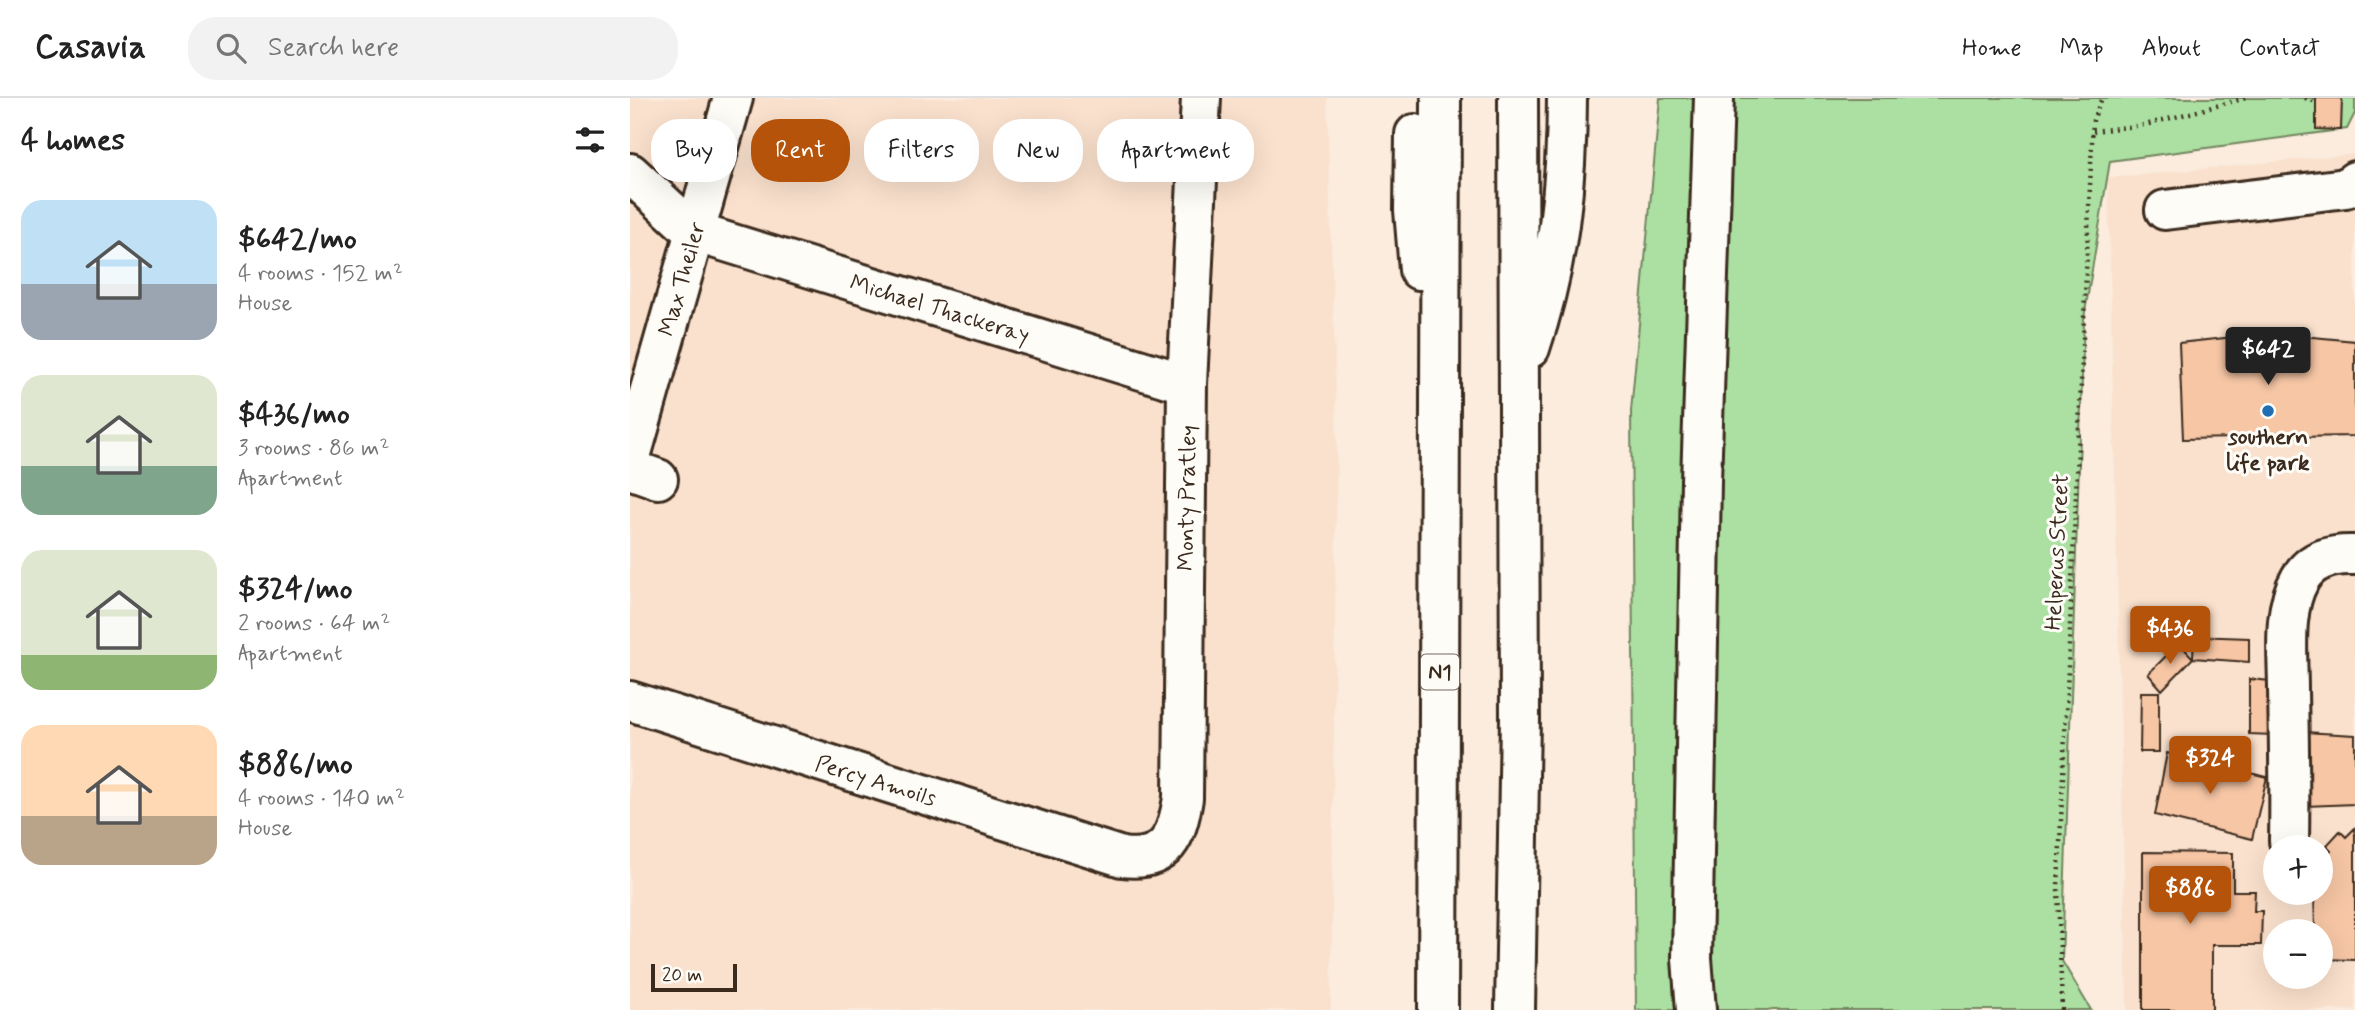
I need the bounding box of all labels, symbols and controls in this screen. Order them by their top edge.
search box [188,17,678,80]
text: Casavia [35,26,146,70]
icon: search [212,29,250,67]
text: Search here [268,31,399,65]
text: Home [1962,33,2022,64]
text: Map [2060,33,2104,64]
text: About [2142,33,2201,64]
text: Contact [2239,33,2320,64]
chip: Buy [651,119,737,182]
chip: Rent [751,119,850,182]
chip: Filters [864,119,979,182]
chip: New [993,119,1083,182]
chip: Apartment [1097,119,1254,182]
text: 4 homes [21,121,125,160]
icon: filters [571,121,609,159]
street label: Max Theiler [652,219,714,340]
text: $642/mo [238,220,357,259]
icon: home [77,228,161,312]
text: 4 rooms · 152 m² [238,259,403,289]
street label: Michael Thackeray [846,268,1033,351]
text: House [238,289,292,319]
pin: $642 [2227,328,2309,387]
text: $642 [2242,335,2295,365]
text: $436/mo [238,395,350,434]
icon: home [77,403,161,487]
marker: southern life park [2260,403,2276,419]
place label: southern life park [2226,423,2310,479]
street label: Monty Pratley [1172,425,1204,571]
text: 3 rooms · 86 m² [238,434,389,464]
text: Apartment [238,464,343,494]
street label: Helperus Street [2039,473,2077,631]
text: $324/mo [238,570,353,609]
icon: home [77,578,161,662]
pin: $436 [2129,606,2211,666]
text: 2 rooms · 64 m² [238,609,390,639]
text: $436 [2146,614,2194,644]
text: Apartment [238,639,343,669]
road number: N1 [1421,654,1459,690]
pin: $324 [2169,736,2251,796]
text: $324 [2185,744,2235,774]
text: $886/mo [238,745,353,784]
street label: Percy Amoils [811,749,940,815]
icon: home [77,753,161,837]
text: 4 rooms · 140 m² [238,784,405,814]
text: House [238,814,292,844]
map controls [2263,835,2333,989]
button: + [2263,835,2333,905]
pin: $886 [2149,866,2231,926]
text: $886 [2165,874,2215,904]
button: − [2263,919,2333,989]
scale bar [651,961,737,993]
text: 20 m [662,963,702,988]

